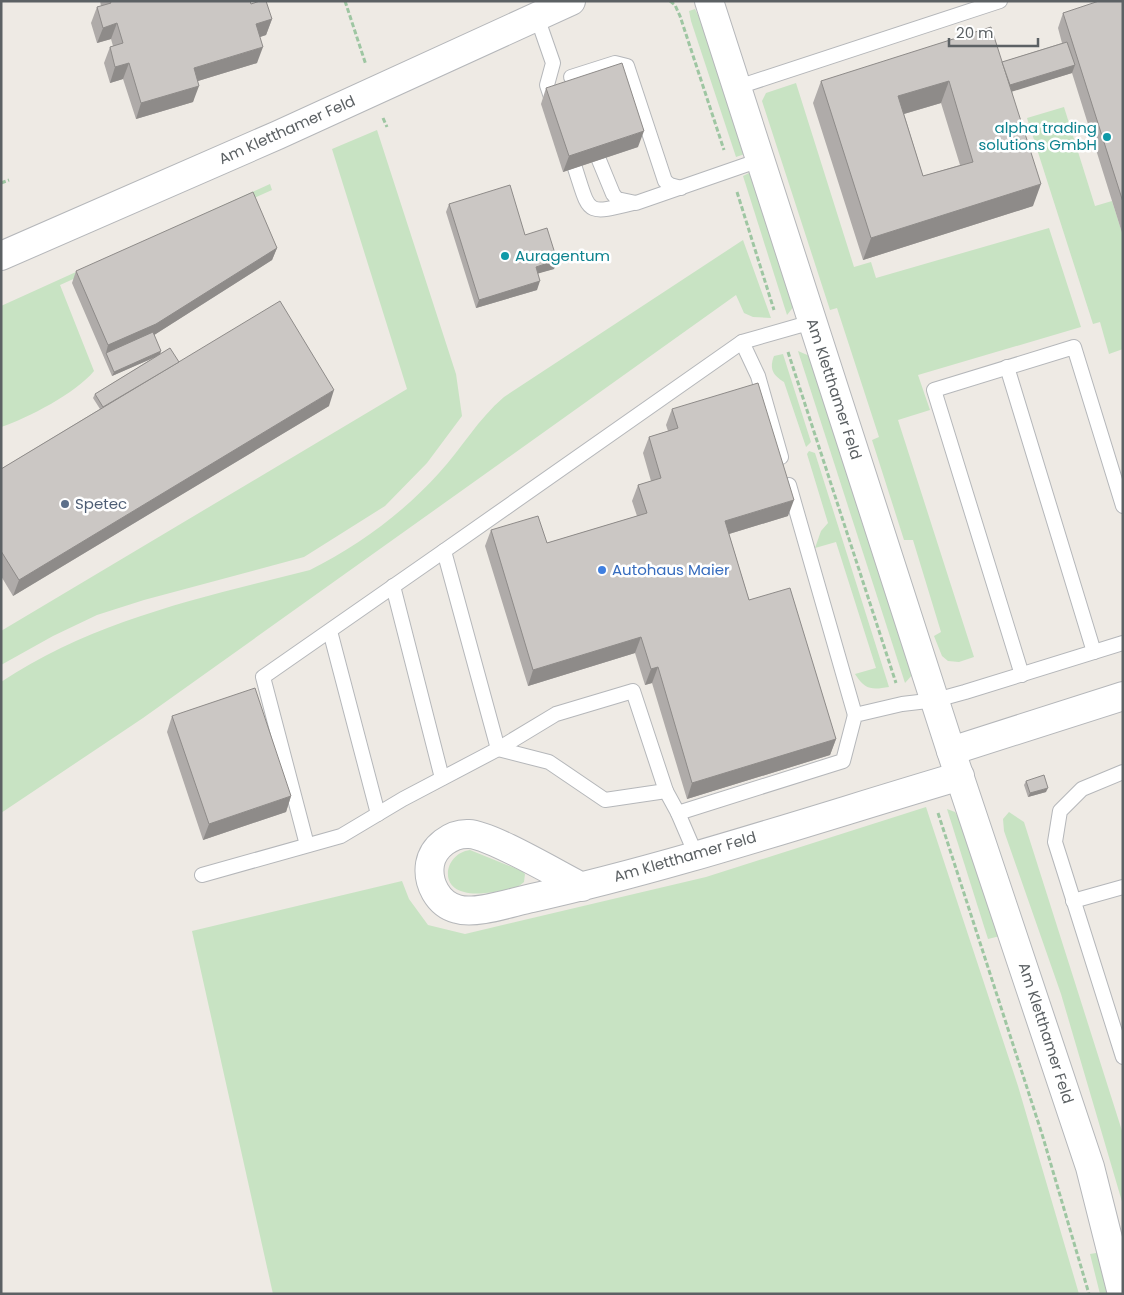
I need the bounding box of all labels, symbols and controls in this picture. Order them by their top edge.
scale bar [949,15,1038,47]
text: 20 m [956,22,994,43]
street label: Am Kletthamer Feld [215,90,358,169]
place label: alpha trading solutions GmbH [978,117,1097,155]
marker: alpha trading solutions GmbH [1101,131,1113,143]
place label: Auragentum [515,245,610,266]
marker: Auragentum [499,250,511,262]
street label: Am Kletthamer Feld [802,316,867,462]
place label: Spetec [75,493,127,514]
marker: Spetec [59,498,71,510]
place label: Autohaus Maier [612,559,730,580]
marker: Autohaus Maier [596,564,608,576]
street label: Am Kletthamer Feld [611,826,759,887]
street label: Am Kletthamer Feld [1014,960,1079,1106]

